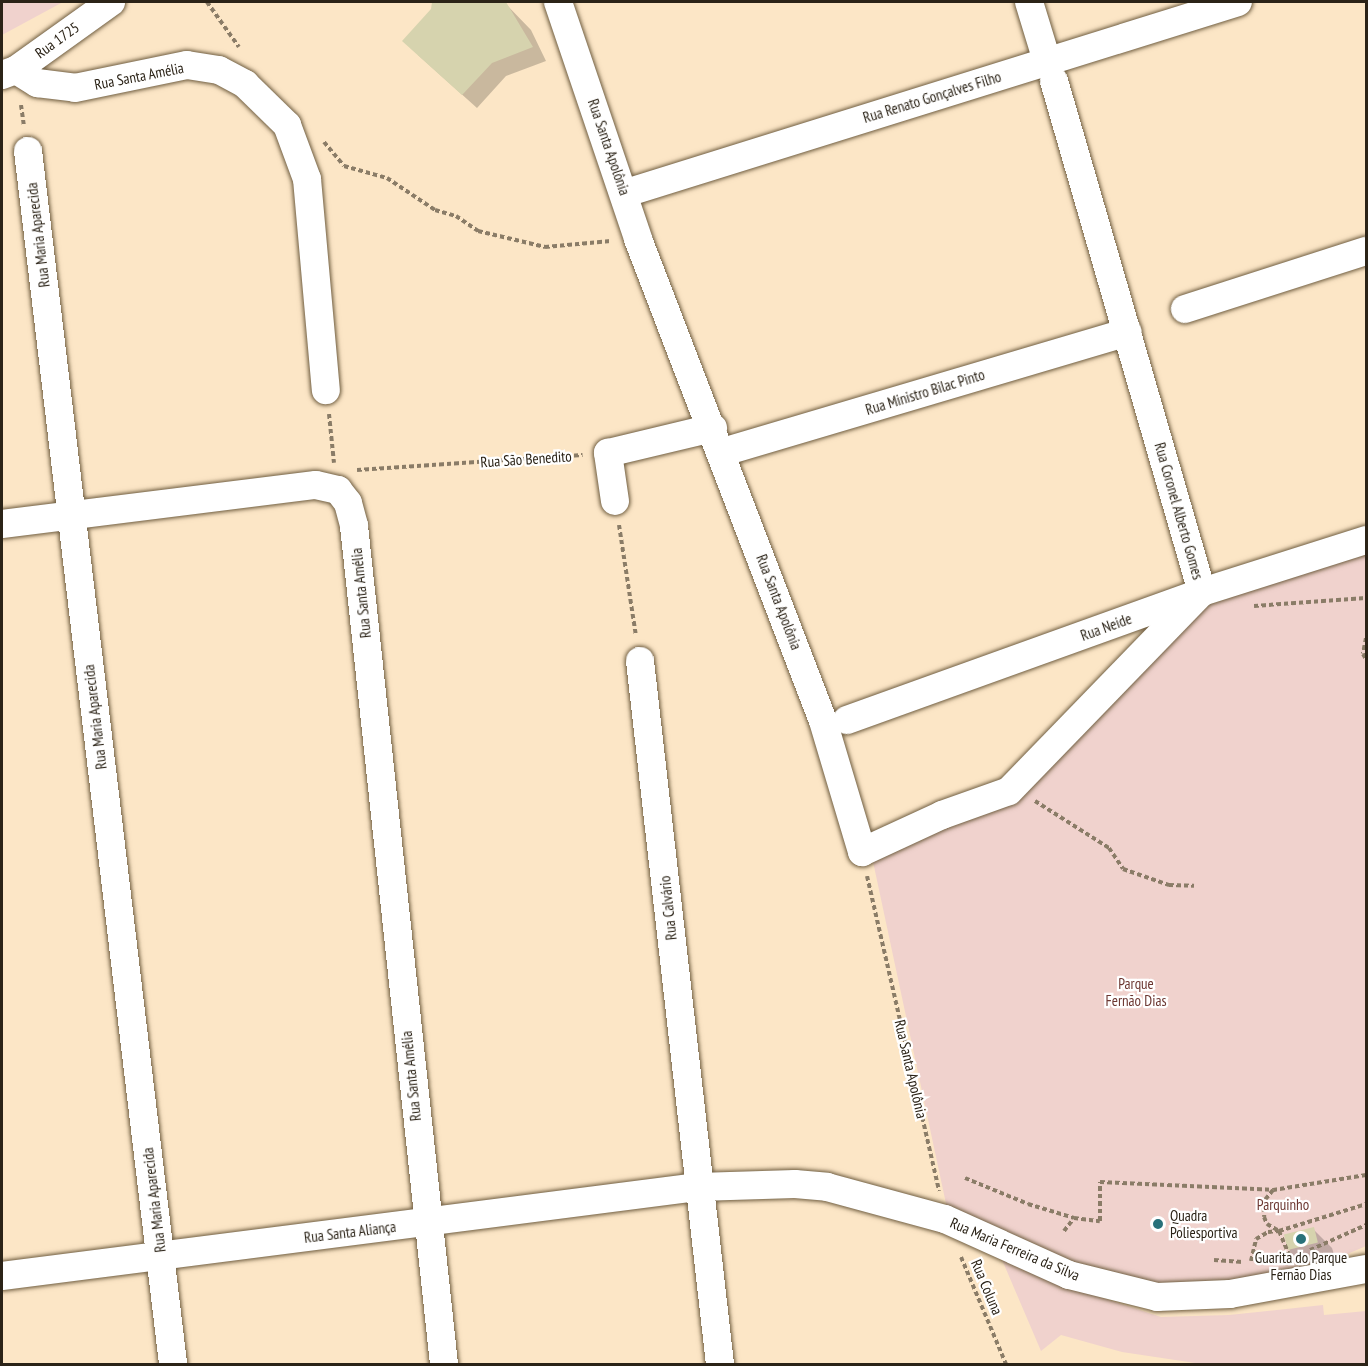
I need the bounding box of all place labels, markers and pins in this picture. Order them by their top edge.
place label: Quadra Poliesportiva [1170,1206,1237,1241]
marker: Quadra Poliesportiva [1151,1217,1165,1231]
marker: Guarita do Parque Fernão Dias [1294,1232,1308,1246]
place label: Guarita do Parque Fernão Dias [1255,1248,1347,1283]

